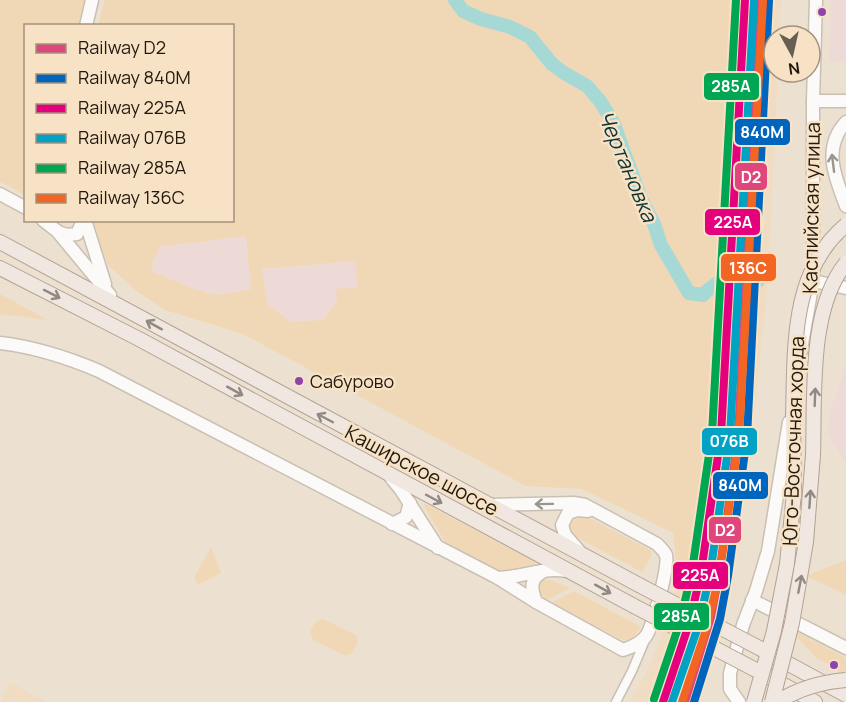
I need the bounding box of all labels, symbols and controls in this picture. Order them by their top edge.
unlabelled marker [816,6,828,18]
legend [24,24,234,222]
north arrow [762,24,822,84]
text: Railway D2 [78,35,166,59]
text: N [787,57,801,81]
text: Railway 840М [78,65,191,89]
line badge: 285А [703,72,760,101]
text: 285А [711,75,751,97]
text: Railway 225А [78,95,186,119]
water label: Чертановка [592,106,665,227]
line badge: 840М [734,118,791,146]
text: 840М [740,121,784,143]
street label: Каспийская улица [796,122,826,294]
text: Railway 076В [78,125,186,149]
one-way arrow [827,154,838,173]
text: Railway 285А [78,155,187,179]
line badge: D2 [734,162,768,191]
text: D2 [741,166,761,188]
text: Railway 136С [78,185,185,209]
line badge: 225А [704,208,761,236]
text: 225А [713,211,753,233]
line badge: 136С [720,253,777,282]
text: 136С [729,257,767,279]
one-way arrow [43,289,61,301]
one-way arrow [146,319,163,331]
street label: Юго-Восточная хорда [776,336,810,546]
place label: Сабурово [310,369,394,393]
marker: Сабурово [293,375,305,387]
one-way arrow [226,385,243,397]
one-way arrow [809,387,821,407]
one-way arrow [317,412,335,423]
street label: Каширское шоссе [341,418,503,522]
line badge: 076В [701,427,758,456]
text: 076В [709,430,749,452]
line badge: 840М [712,471,769,500]
text: 840М [718,474,762,496]
one-way arrow [805,490,816,509]
one-way arrow [425,494,443,505]
one-way arrow [534,498,554,509]
line badge: D2 [708,516,742,544]
text: D2 [715,519,735,541]
line badge: 225А [672,561,729,590]
text: 225А [680,564,720,586]
one-way arrow [795,574,806,594]
one-way arrow [593,584,611,595]
line badge: 285А [653,602,710,631]
text: 285А [661,605,701,627]
unlabelled marker [828,659,840,671]

